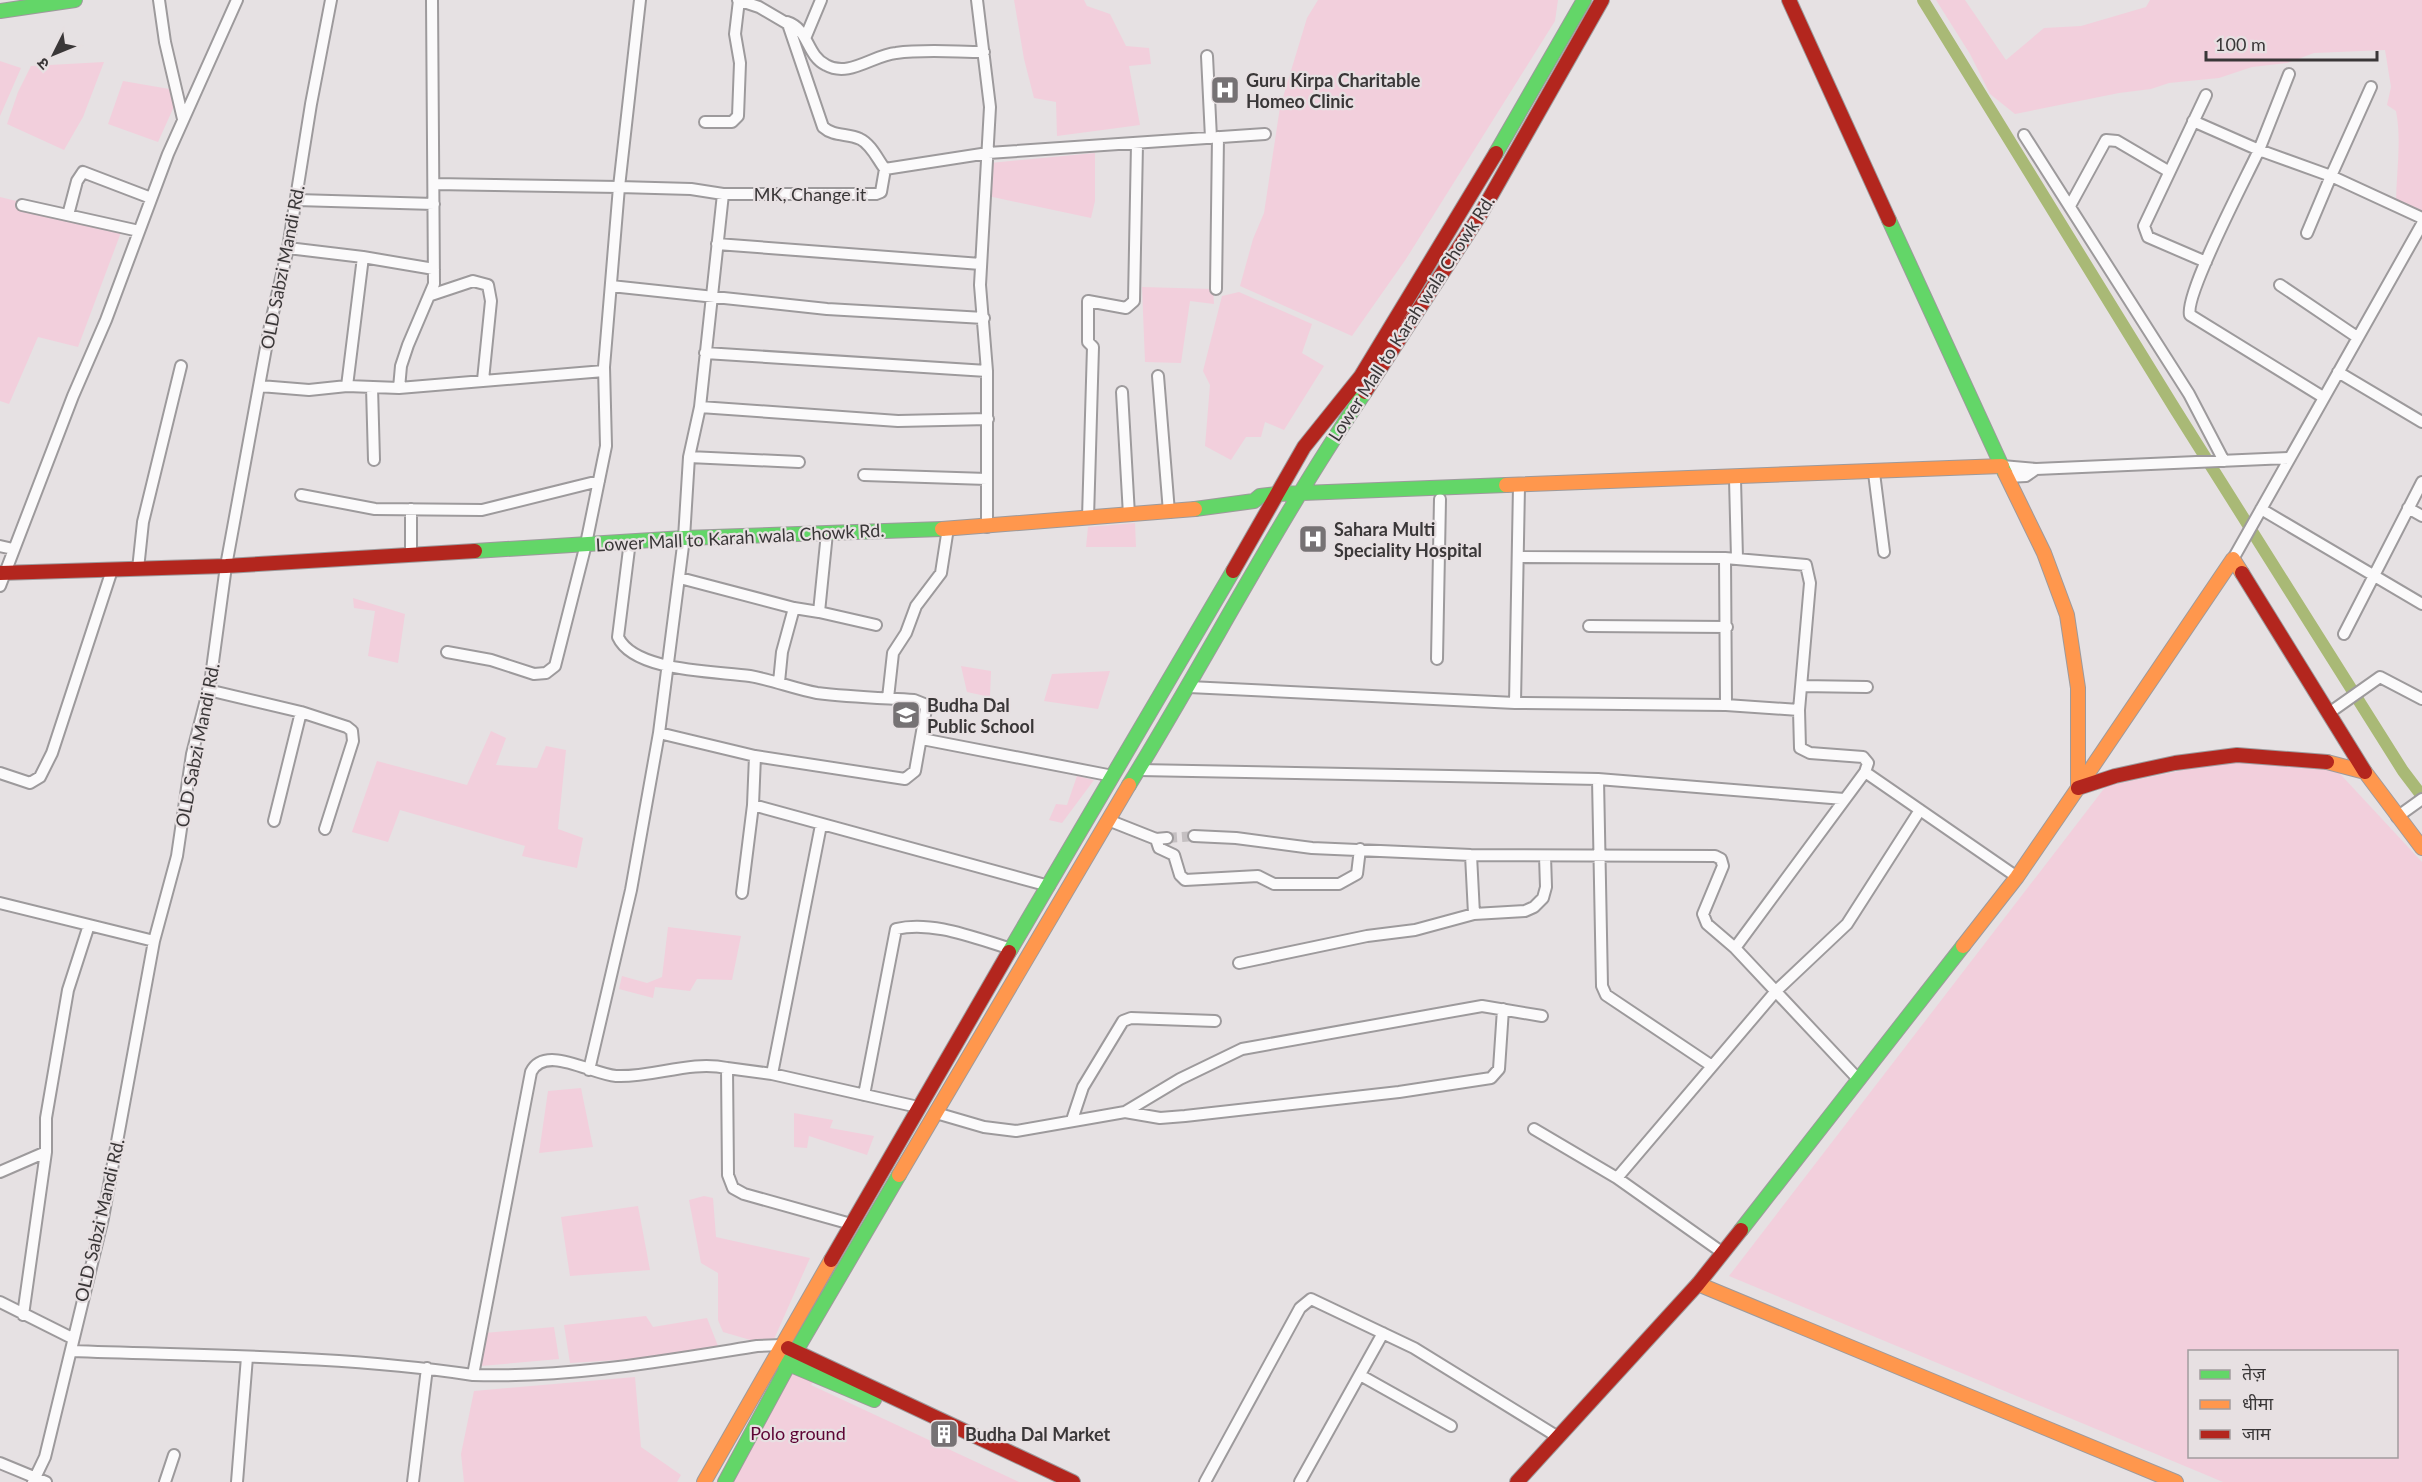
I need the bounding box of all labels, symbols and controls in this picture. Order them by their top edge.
north arrow [24,24,84,84]
scale bar [2206,24,2377,62]
text: 100 m [2215,33,2266,55]
text: उ [32,54,53,74]
place label: Guru Kirpa Charitable Homeo Clinic [1246,69,1421,112]
hospital icon: Guru Kirpa Charitable Homeo Clinic [1209,74,1241,106]
street label: OLD Sabzi Mandi Rd. [255,183,309,351]
street label: MK, Change it [754,183,867,205]
street label: Lower Mall to Karah wala Chowk Rd. [1323,191,1499,445]
street label: Lower Mall to Karah wala Chowk Rd. [595,518,885,556]
place label: Sahara Multi Speciality Hospital [1334,518,1482,561]
hospital icon: Sahara Multi Speciality Hospital [1297,523,1329,555]
street label: OLD Sabzi Mandi Rd. [170,661,224,829]
place label: Budha Dal Public School [927,694,1034,737]
school or university icon: Budha Dal Public School [890,699,922,731]
street label: OLD Sabzi Mandi Rd. [69,1136,129,1304]
legend [2188,1350,2398,1458]
text: तेज़ [2242,1362,2266,1384]
text: धीमा [2242,1392,2273,1414]
building icon: Budha Dal Market [928,1418,960,1450]
park label: Polo ground [750,1422,846,1444]
text: जाम [2242,1422,2272,1444]
place label: Budha Dal Market [965,1423,1110,1445]

